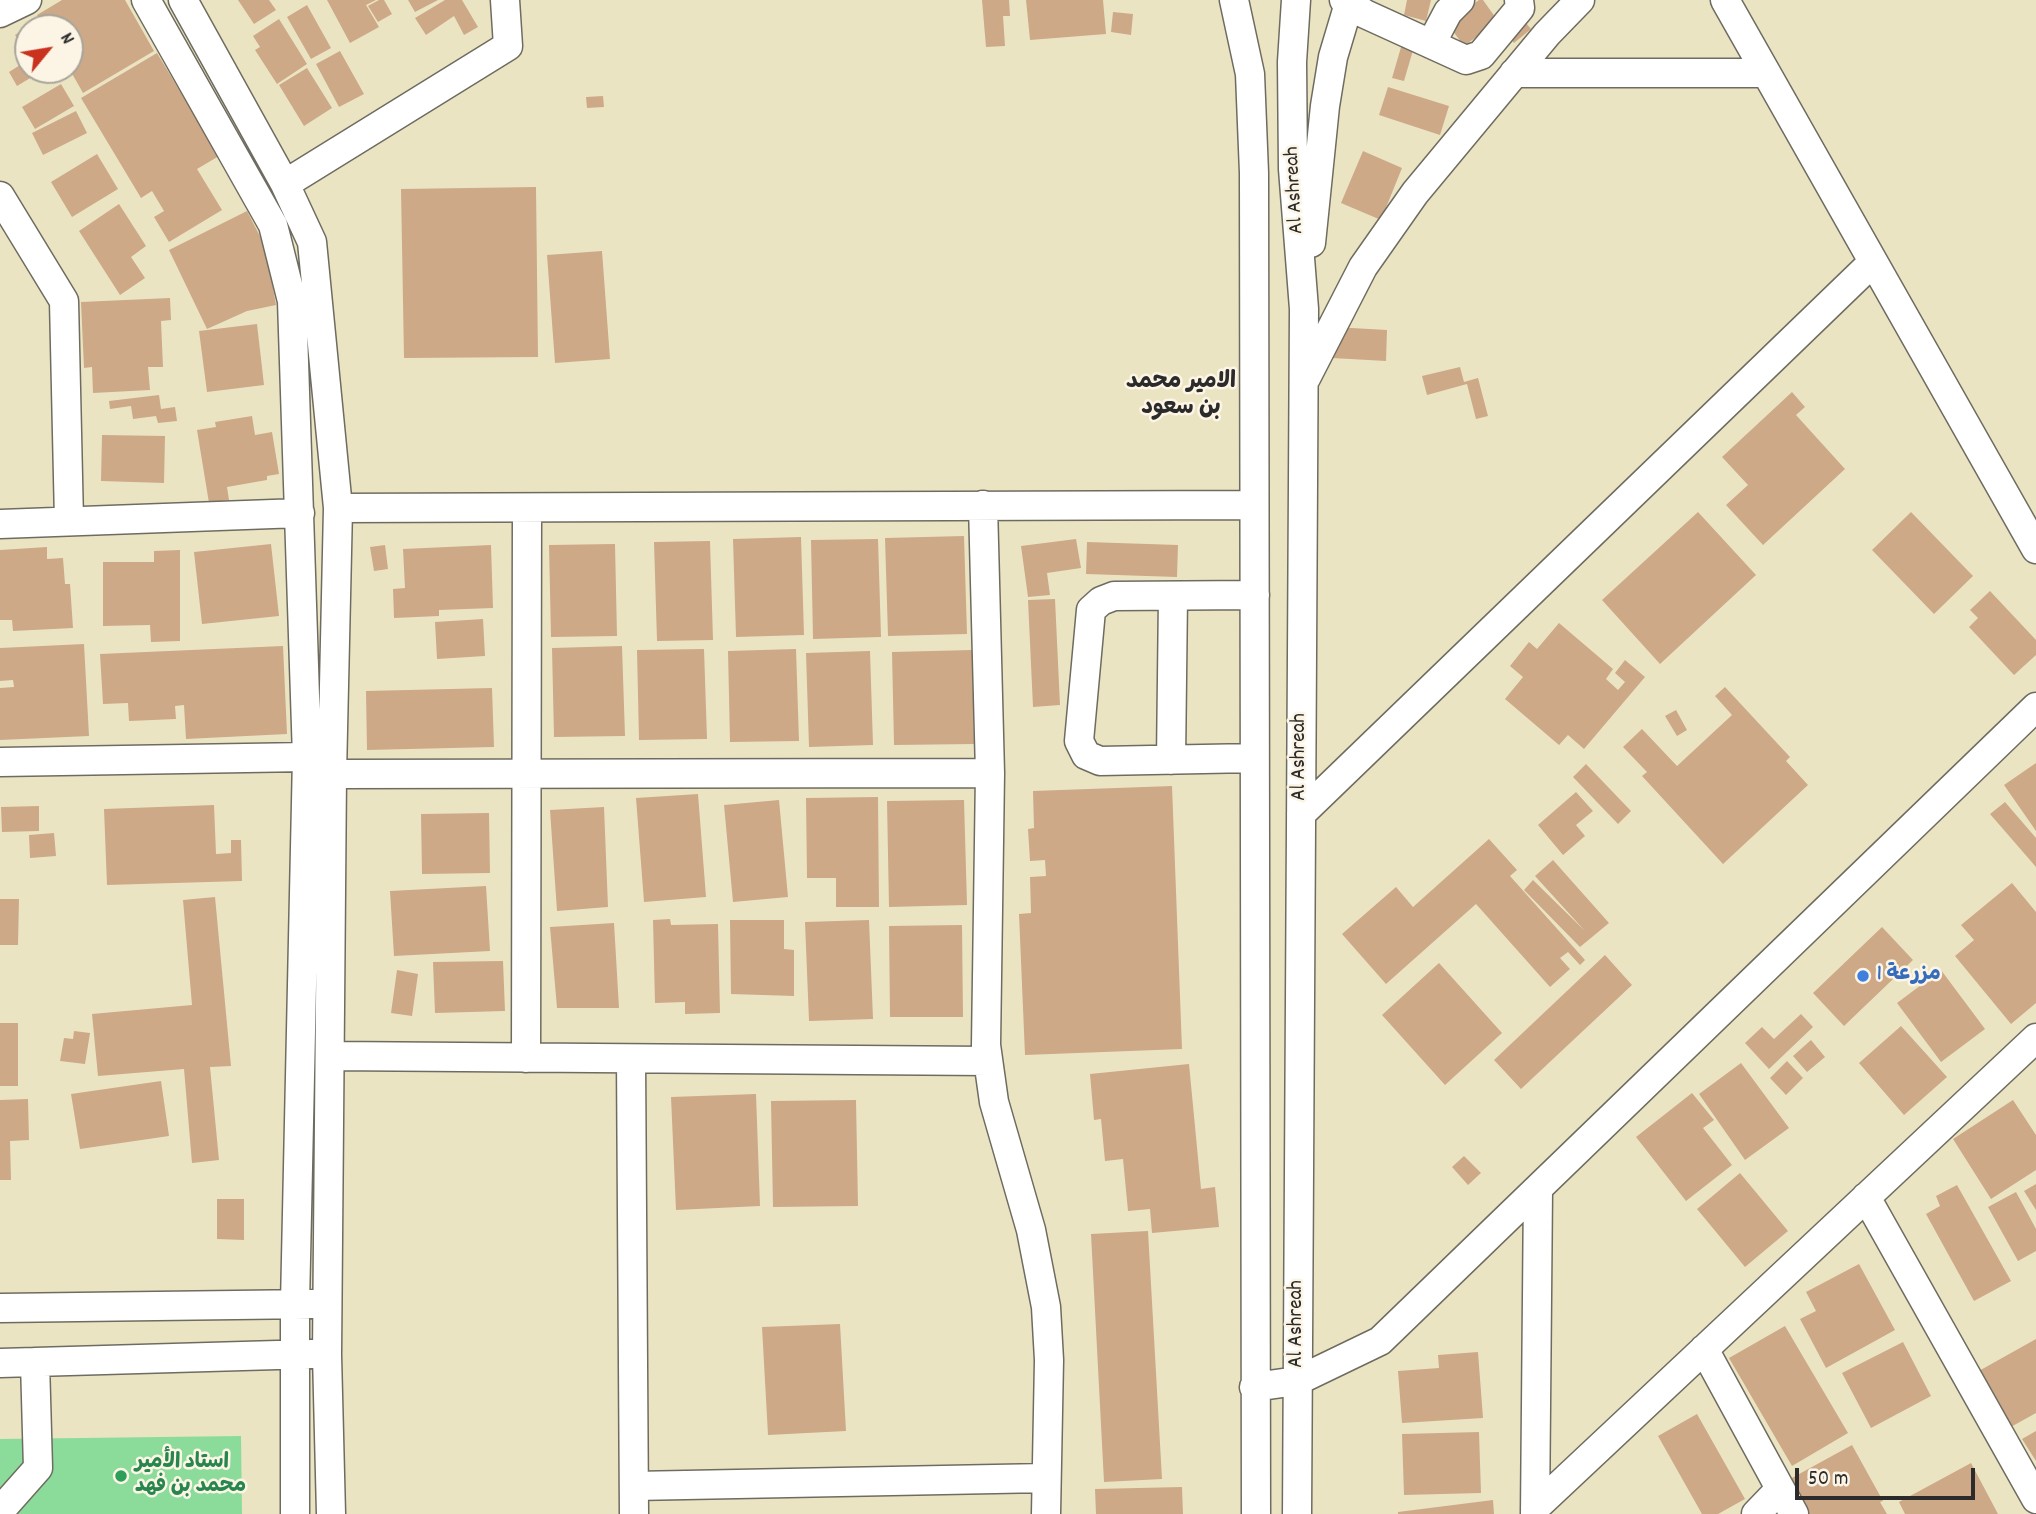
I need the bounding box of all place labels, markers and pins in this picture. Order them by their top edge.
place label: مزرعة 1 [1877,963,1941,989]
marker: مزرعة 1 [1855,968,1871,984]
place label: استاد الأمير محمد بن فهد [135,1451,246,1501]
marker: استاد الأمير محمد بن فهد [113,1468,129,1484]

